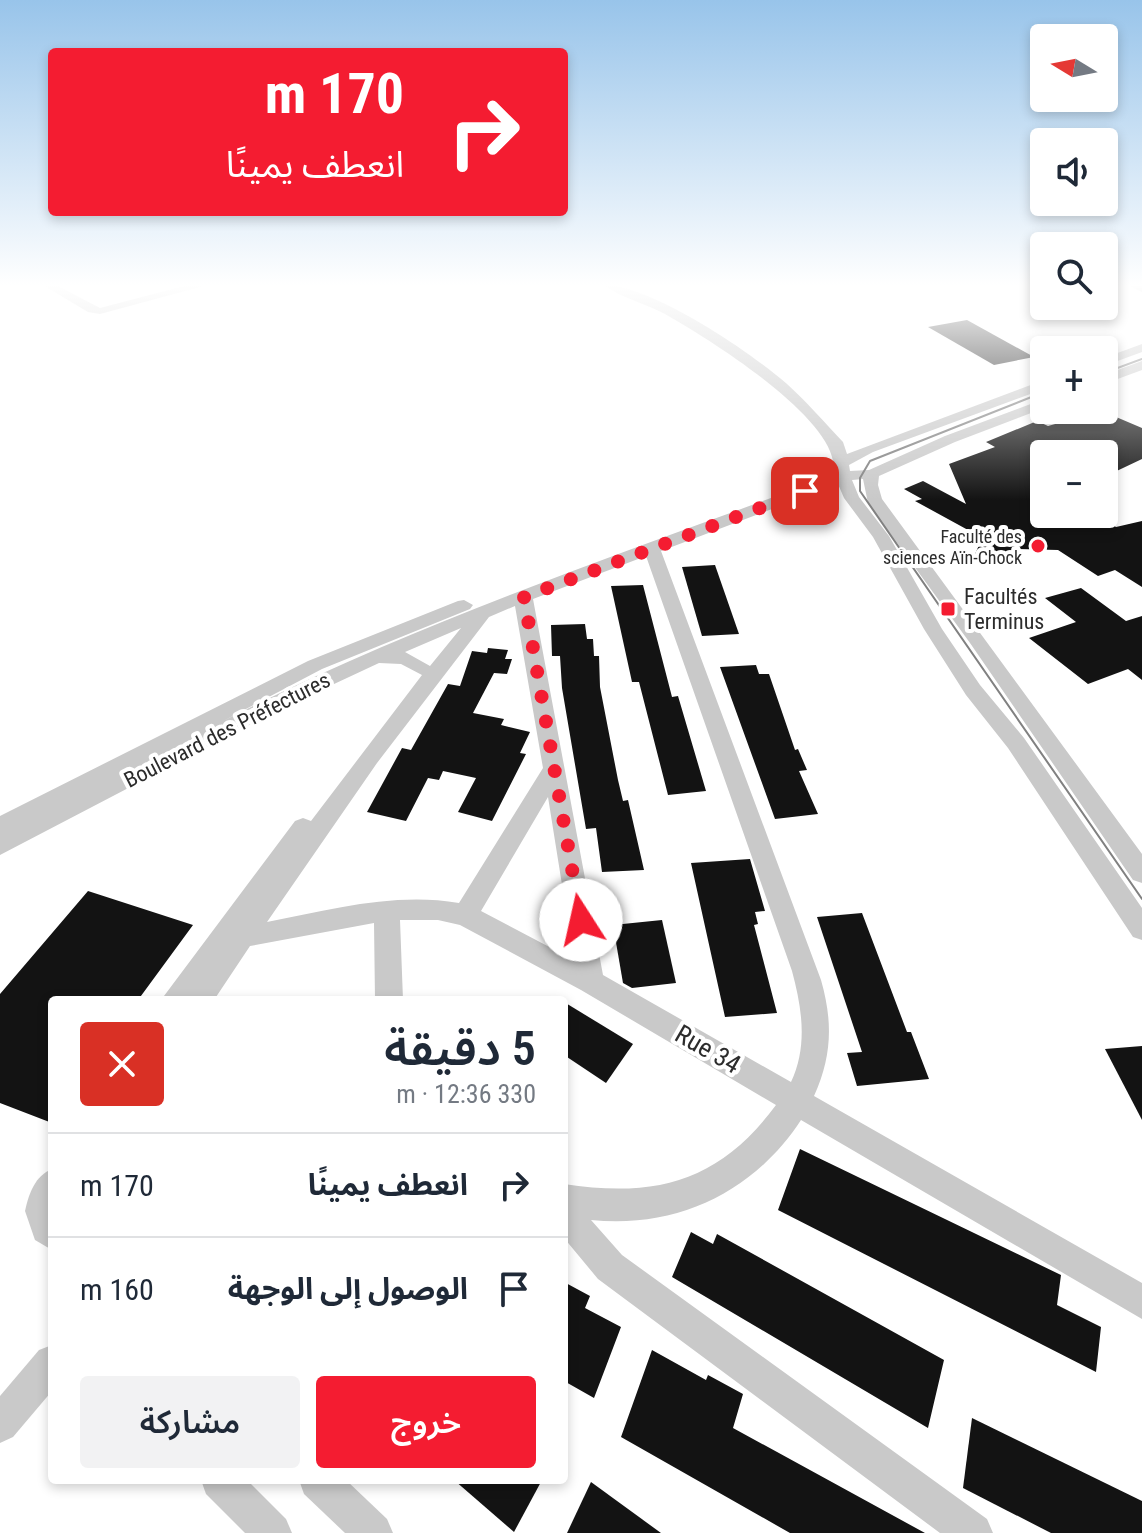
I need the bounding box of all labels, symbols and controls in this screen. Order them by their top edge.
north arrow [1030,24,1118,112]
map controls [1030,24,1118,528]
text: 170 m [265,61,404,127]
icon: right [432,80,536,184]
button: sound [1030,128,1118,216]
text: انعطف يمينًا [226,144,404,186]
button: search [1030,232,1118,320]
button: + [1030,336,1118,424]
button: − [1030,440,1118,528]
pin [771,457,839,525]
icon: arrive [783,469,827,513]
place label: Faculté des sciences Aïn-Chock [883,526,1022,568]
marker: Faculté des sciences Aïn-Chock [1029,537,1047,555]
place label: Facultés Terminus [964,584,1044,634]
marker: Facultés Terminus [939,600,957,618]
street label: Boulevard des Préfectures [120,667,334,793]
position arrow [539,878,623,962]
street label: Rue 34 [670,1018,746,1080]
text: 5 دقيقة [384,1020,536,1077]
button: close [80,1022,164,1106]
text: 330 m · 12:36 [396,1079,536,1109]
icon: right [492,1163,536,1207]
text: انعطف يمينًا [308,1167,468,1202]
text: 170 m [80,1168,154,1203]
icon: arrive [492,1267,536,1311]
text: الوصول إلى الوجهة [228,1271,468,1306]
text: 160 m [80,1272,154,1307]
button: مشاركة [80,1376,300,1468]
button: خروج [316,1376,536,1468]

